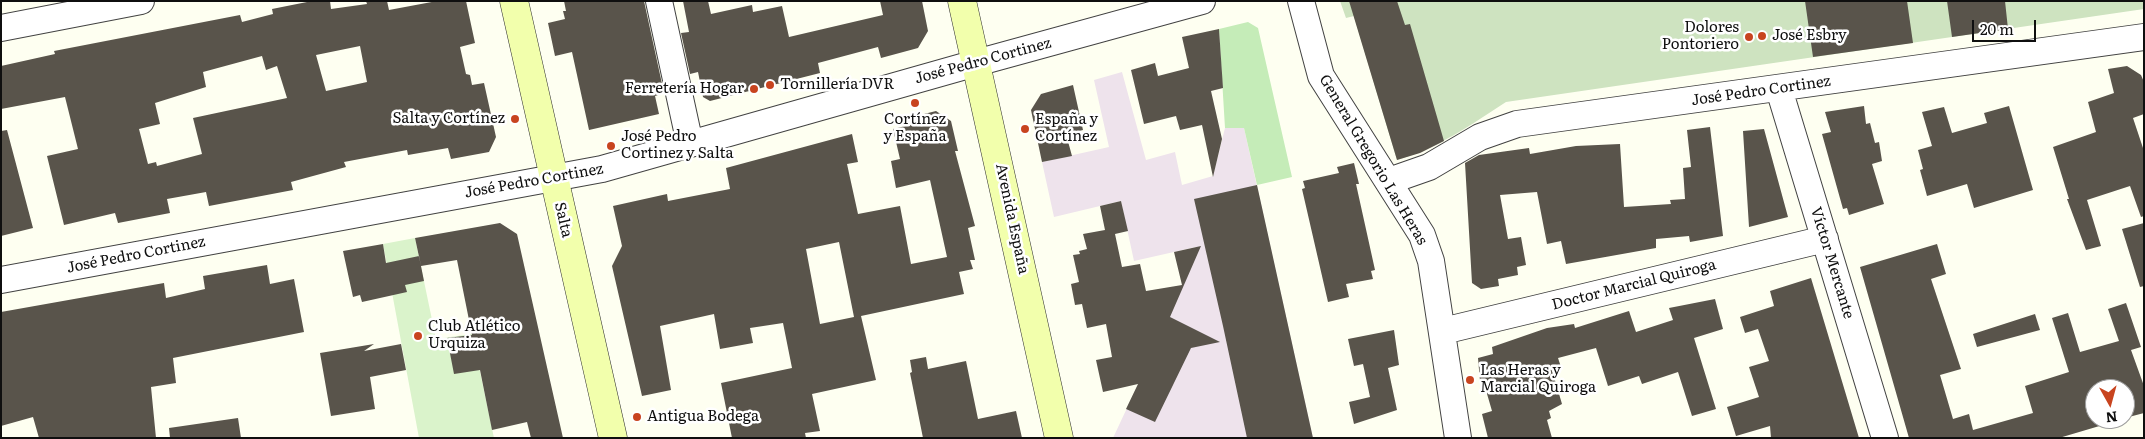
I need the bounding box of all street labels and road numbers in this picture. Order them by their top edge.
street label: José Pedro Cortinez [913,34,1053,88]
street label: General Gregorio Las Heras [1315,72,1431,248]
street label: José Pedro Cortinez [1690,72,1832,110]
street label: José Pedro Cortinez [463,160,605,202]
street label: Avenida España [991,162,1033,276]
street label: Salta [550,201,576,239]
street label: Víctor Mercante [1806,205,1858,321]
street label: José Pedro Cortinez [65,233,207,277]
street label: Doctor Marcial Quiroga [1550,256,1718,314]

